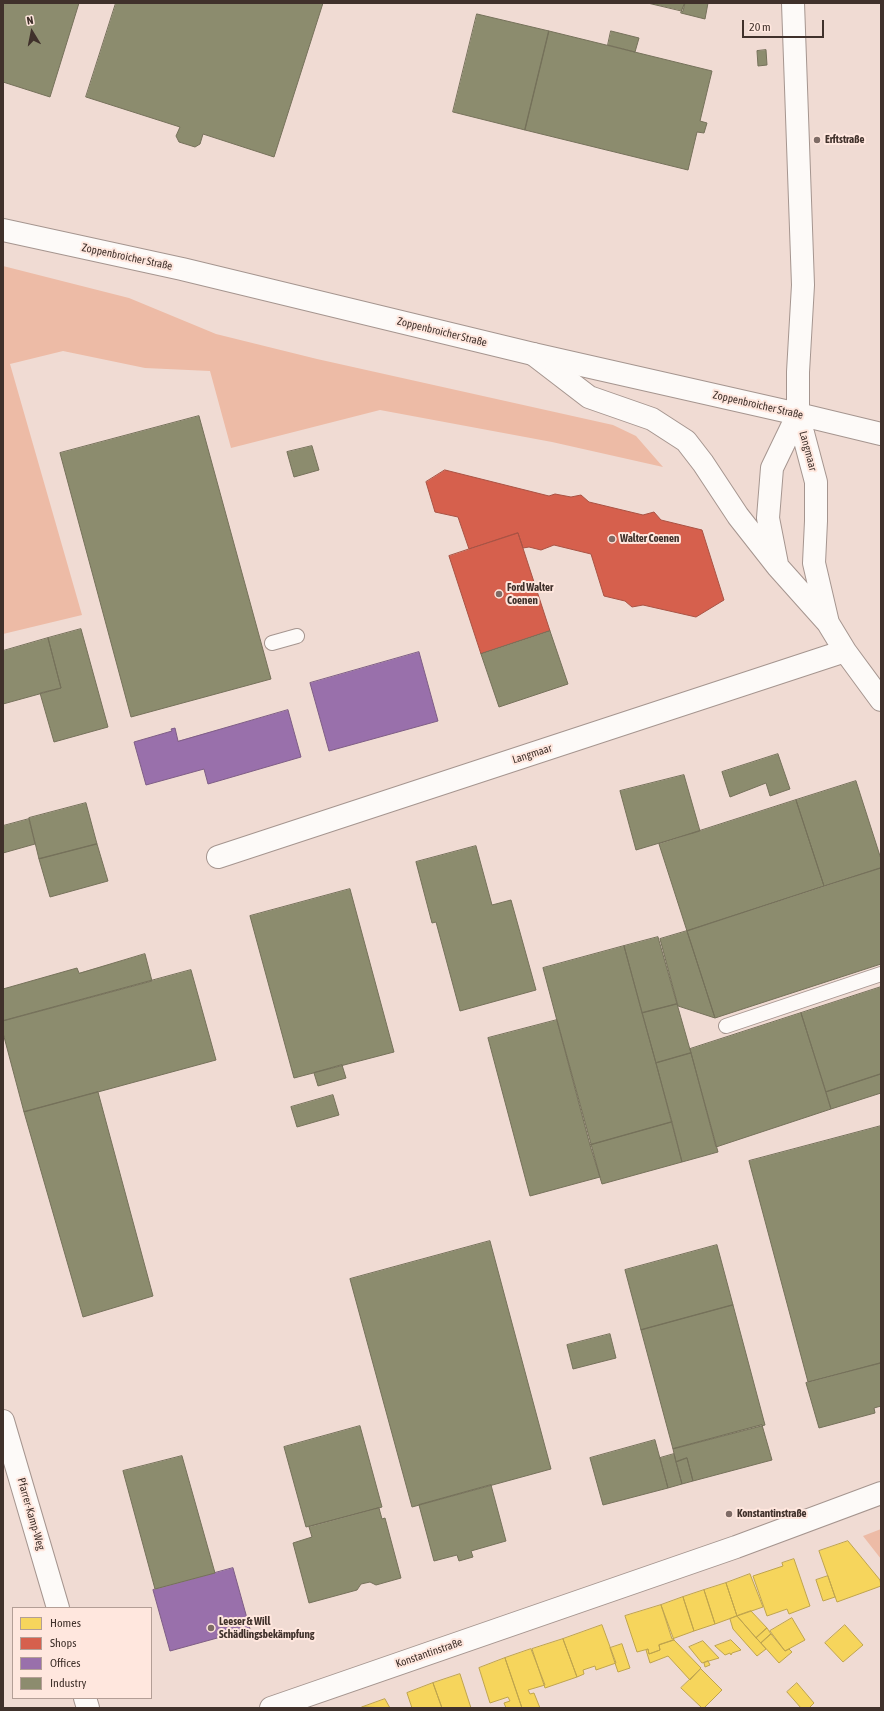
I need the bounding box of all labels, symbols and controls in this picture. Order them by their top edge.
north arrow [12,12,52,52]
scale bar [744,12,826,38]
text: N [26,14,34,27]
text: 20 m [749,20,771,34]
place label: Erftstraße [825,133,864,147]
marker: Erftstraße [812,135,822,145]
street label: Zoppenbroicher Straße [80,241,174,273]
street label: Zoppenbroicher Straße [396,314,488,350]
street label: Zoppenbroicher Straße [712,388,804,422]
street label: Langmaar [796,430,820,472]
place label: Walter Coenen [620,532,679,546]
marker: Walter Coenen [607,534,617,544]
place label: Ford Walter Coenen [507,581,553,607]
marker: Ford Walter Coenen [494,589,504,599]
street label: Langmaar [511,741,553,767]
street label: Pfarrer-Kamp-Weg [14,1476,48,1552]
place label: Konstantinstraße [737,1507,807,1521]
marker: Konstantinstraße [724,1509,734,1519]
legend [12,1607,152,1699]
place label: Leeser & Will Schädlingsbekämpfung [219,1615,314,1641]
text: Homes [50,1616,81,1630]
marker: Leeser & Will Schädlingsbekämpfung [206,1623,216,1633]
street label: Konstantinstraße [394,1635,464,1671]
text: Shops [50,1636,76,1650]
text: Offices [50,1656,80,1670]
text: Industry [50,1676,87,1690]

